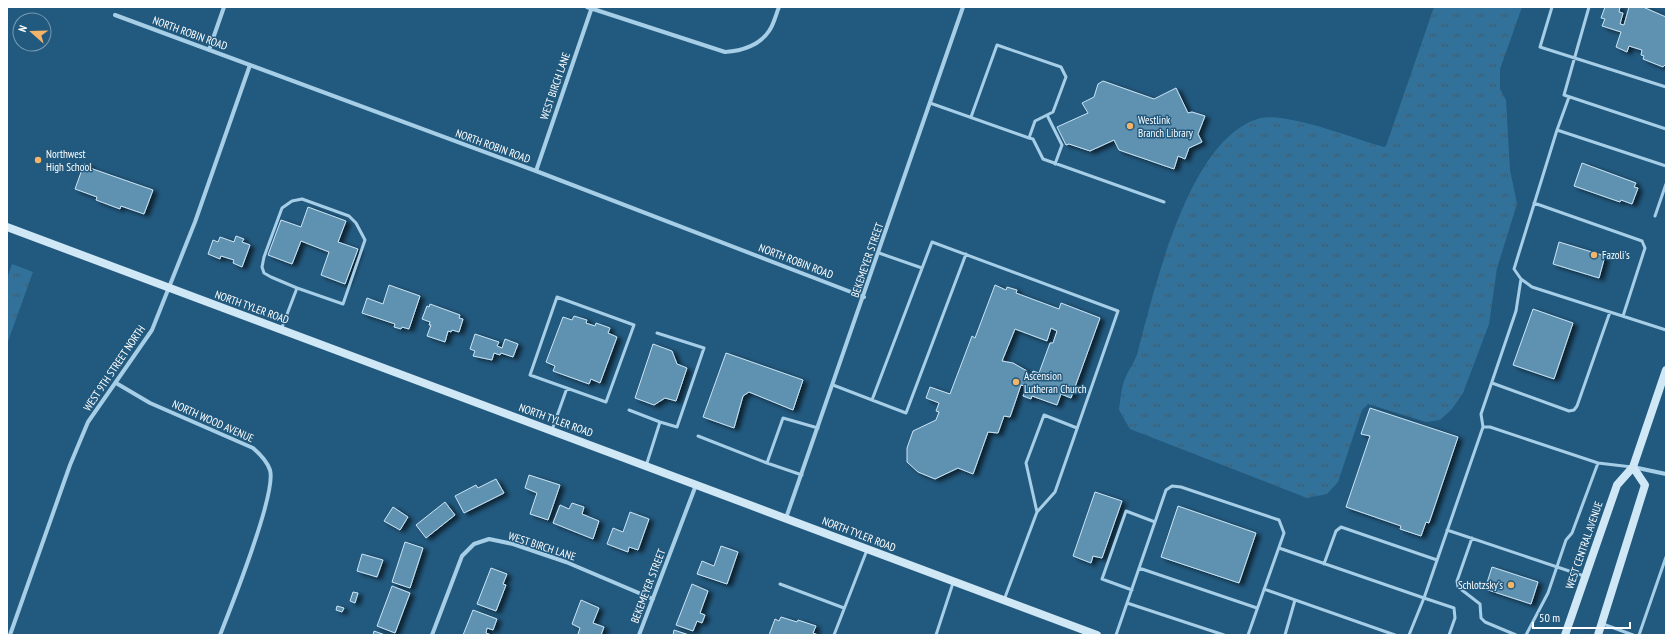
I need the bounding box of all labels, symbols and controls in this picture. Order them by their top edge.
north arrow [12,12,52,52]
street label: NORTH ROBIN ROAD [151,13,230,53]
text: N [15,23,30,34]
street label: WEST BIRCH LANE [537,50,573,121]
place label: Westlink Branch Library [1138,113,1194,140]
marker: Westlink Branch Library [1125,121,1135,131]
street label: NORTH ROBIN ROAD [454,126,533,166]
place label: Northwest High School [46,147,92,174]
marker: Northwest High School [33,155,43,165]
street label: BEKEMEYER STREET [848,221,886,299]
street label: NORTH ROBIN ROAD [757,240,835,282]
place label: Fazoli's [1602,248,1630,262]
marker: Fazoli's [1589,250,1599,260]
street label: NORTH TYLER ROAD [213,287,291,327]
street label: WEST 9TH STREET NORTH [80,322,148,414]
place label: Ascension Lutheran Church [1024,369,1087,396]
marker: Ascension Lutheran Church [1011,377,1021,387]
street label: NORTH WOOD AVENUE [170,397,256,445]
street label: NORTH TYLER ROAD [517,400,595,440]
street label: WEST CENTRAL AVENUE [1562,499,1606,591]
street label: NORTH TYLER ROAD [820,513,898,555]
street label: WEST BIRCH LANE [506,529,578,564]
street label: BEKEMEYER STREET [627,547,669,625]
place label: Schlotzsky's [1458,578,1503,592]
marker: Schlotzsky's [1506,580,1516,590]
scale bar [1533,604,1630,630]
text: 50 m [1539,610,1560,625]

